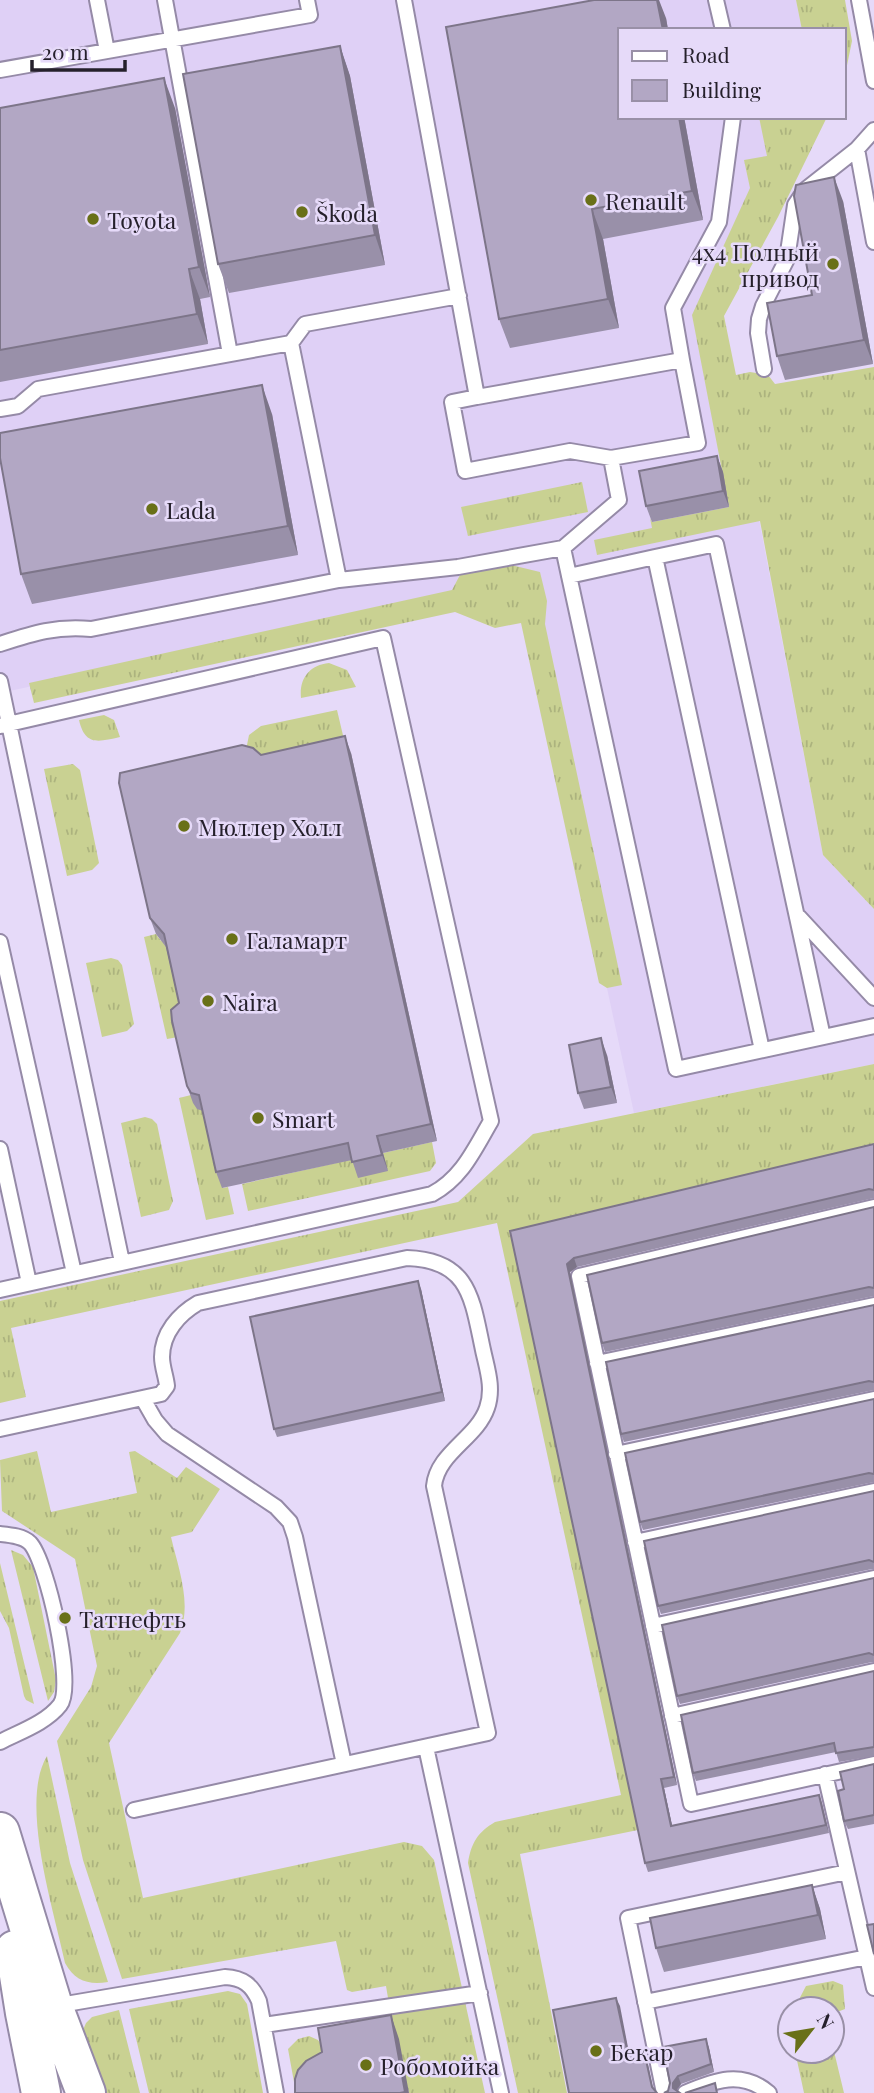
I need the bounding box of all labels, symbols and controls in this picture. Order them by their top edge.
scale bar [32,28,124,72]
legend [618,28,846,119]
text: 20 m [42,37,89,65]
text: Road [682,40,730,68]
text: Building [682,75,761,103]
place label: Renault [605,185,686,216]
marker: Renault [583,192,599,208]
place label: Škoda [316,197,378,228]
place label: Toyota [107,204,177,235]
marker: Škoda [294,204,310,220]
marker: Toyota [85,211,101,227]
place label: 4x4 Полный привод [692,236,819,293]
marker: 4x4 Полный привод [825,256,841,272]
place label: Lada [166,494,216,525]
marker: Lada [144,501,160,517]
place label: Мюллер Холл [198,811,342,842]
marker: Мюллер Холл [176,818,192,834]
place label: Галамарт [246,924,347,955]
marker: Галамарт [224,931,240,947]
place label: Naira [222,986,278,1017]
marker: Naira [200,993,216,1009]
place label: Smart [272,1103,336,1134]
marker: Smart [250,1110,266,1126]
place label: Татнефть [79,1603,186,1634]
marker: Татнефть [57,1610,73,1626]
north arrow [776,1995,846,2065]
text: N [812,2008,841,2034]
place label: Бекар [610,2036,673,2067]
marker: Бекар [588,2043,604,2059]
place label: Робомойка [380,2050,500,2081]
marker: Робомойка [358,2057,374,2073]

